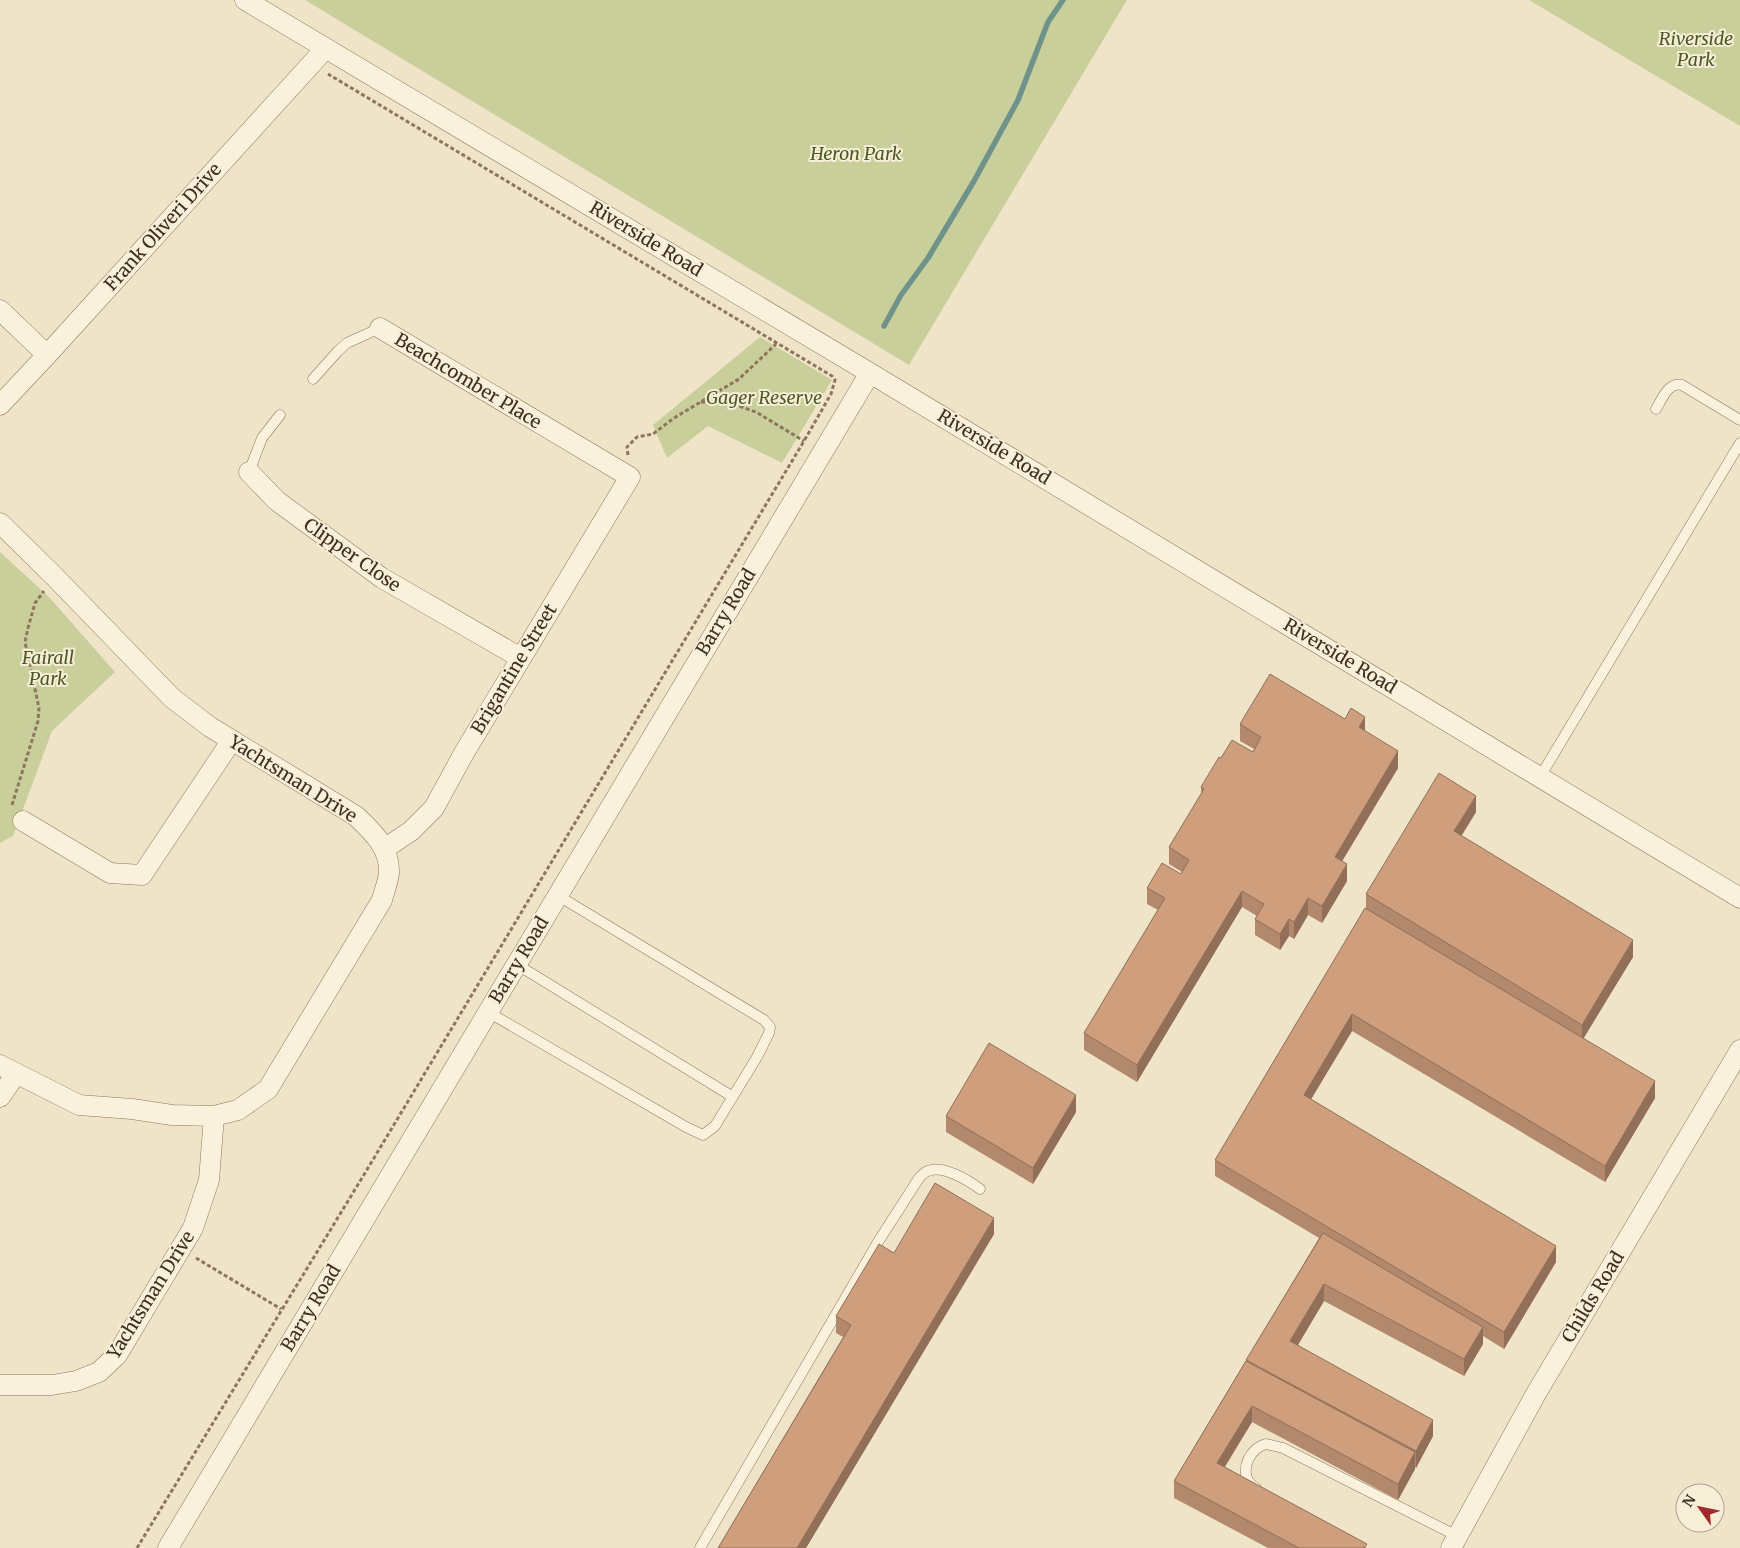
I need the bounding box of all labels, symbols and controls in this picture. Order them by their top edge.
park label: Riverside Park [1659,27,1733,71]
park label: Heron Park [809,142,902,165]
street label: Frank Oliveri Drive [99,158,226,295]
street label: Riverside Road [585,196,707,282]
street label: Beachcomber Place [391,328,546,434]
park label: Gager Reserve [706,386,822,409]
street label: Riverside Road [933,404,1055,490]
street label: Clipper Close [299,513,405,597]
street label: Barry Road [691,564,761,659]
street label: Brigantine Street [466,599,562,738]
street label: Riverside Road [1279,613,1401,699]
park label: Fairall Park [21,646,74,690]
street label: Yachtsman Drive [224,729,362,827]
street label: Barry Road [484,912,554,1007]
street label: Yachtsman Drive [101,1226,199,1364]
street label: Childs Road [1556,1247,1629,1347]
street label: Barry Road [276,1260,346,1355]
north arrow [1675,1483,1725,1533]
text: N [1679,1491,1700,1510]

